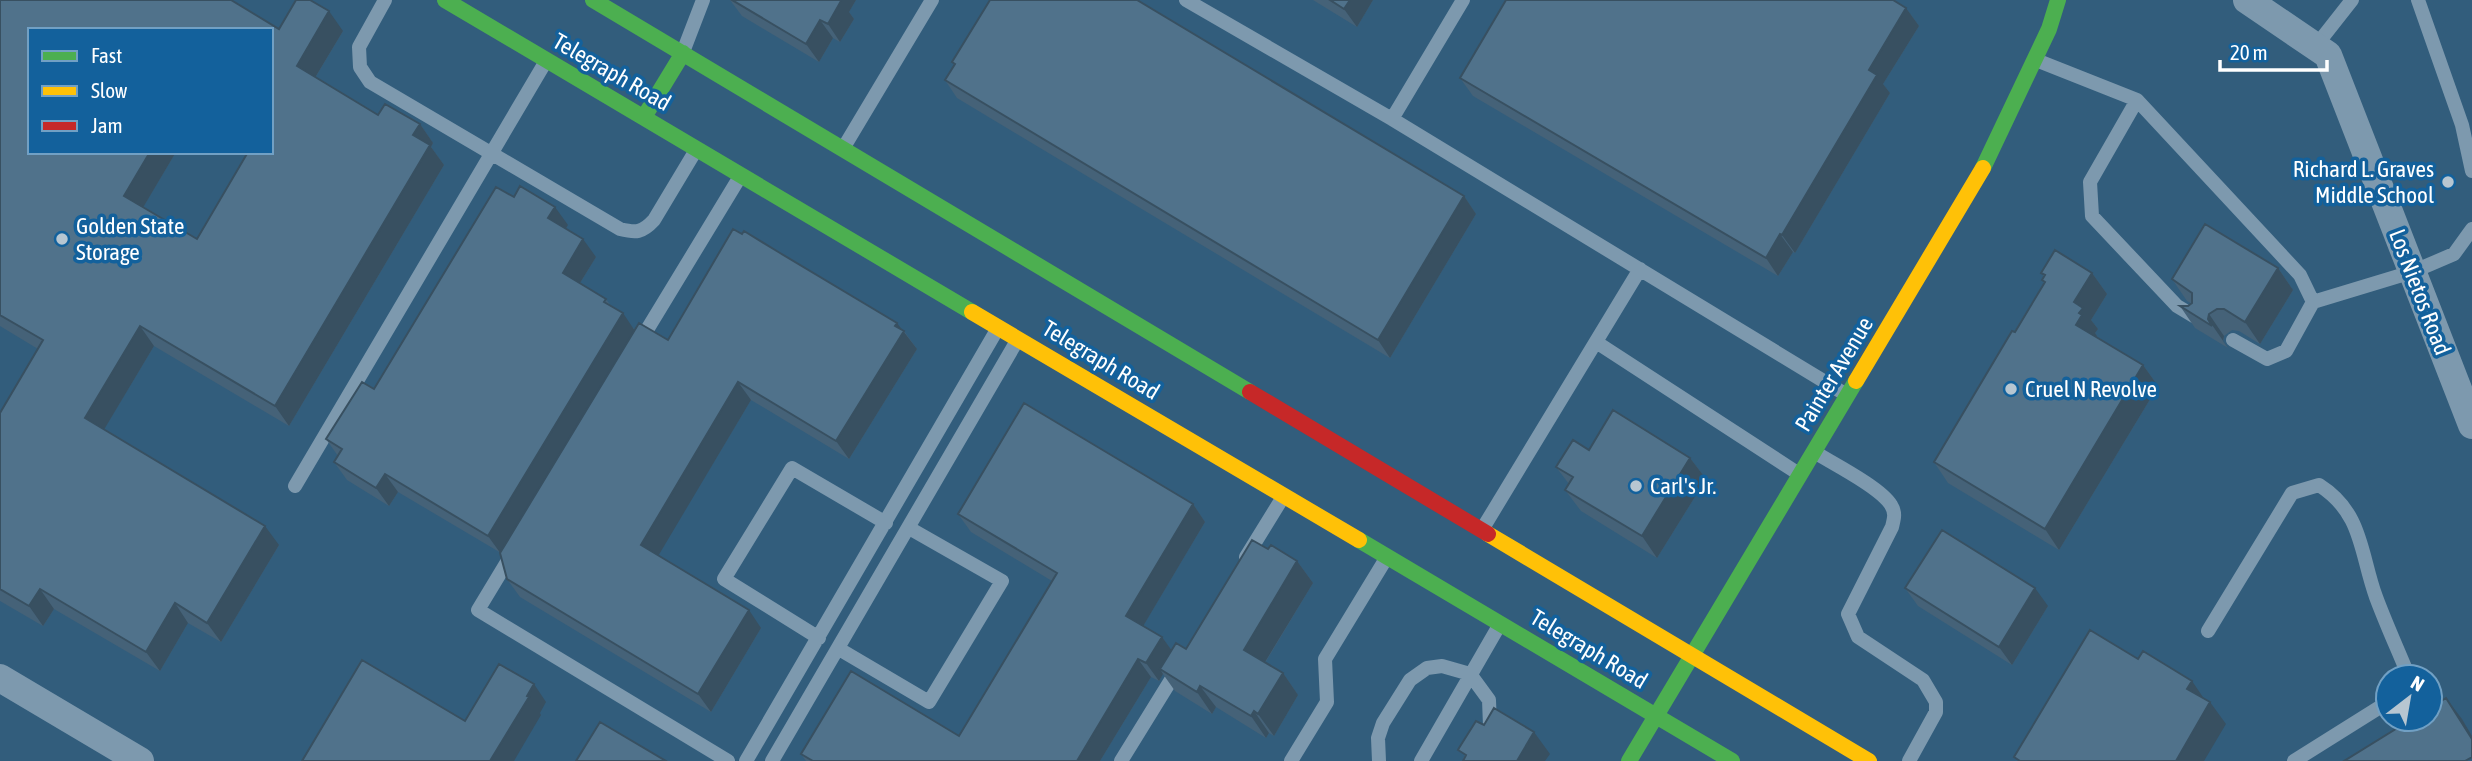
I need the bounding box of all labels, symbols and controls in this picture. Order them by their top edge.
legend [28,28,273,154]
street label: Telegraph Road [549,28,675,116]
scale bar [2220,28,2327,72]
text: 20 m [2230,40,2268,64]
text: Fast [91,43,122,67]
text: Slow [91,78,128,102]
text: Jam [91,113,123,137]
place label: Richard L. Graves Middle School [2293,156,2434,208]
marker: Richard L. Graves Middle School [2440,174,2456,190]
place label: Golden State Storage [76,213,184,265]
street label: Los Nietos Road [2384,225,2456,359]
marker: Golden State Storage [54,231,70,247]
street label: Painter Avenue [1790,312,1878,436]
street label: Telegraph Road [1038,315,1164,405]
place label: Cruel N Revolve [2025,376,2157,402]
marker: Cruel N Revolve [2003,381,2019,397]
place label: Carl's Jr. [1650,473,1716,499]
marker: Carl's Jr. [1628,478,1644,494]
street label: Telegraph Road [1526,604,1652,694]
north arrow [2374,663,2444,733]
text: N [2407,671,2428,696]

